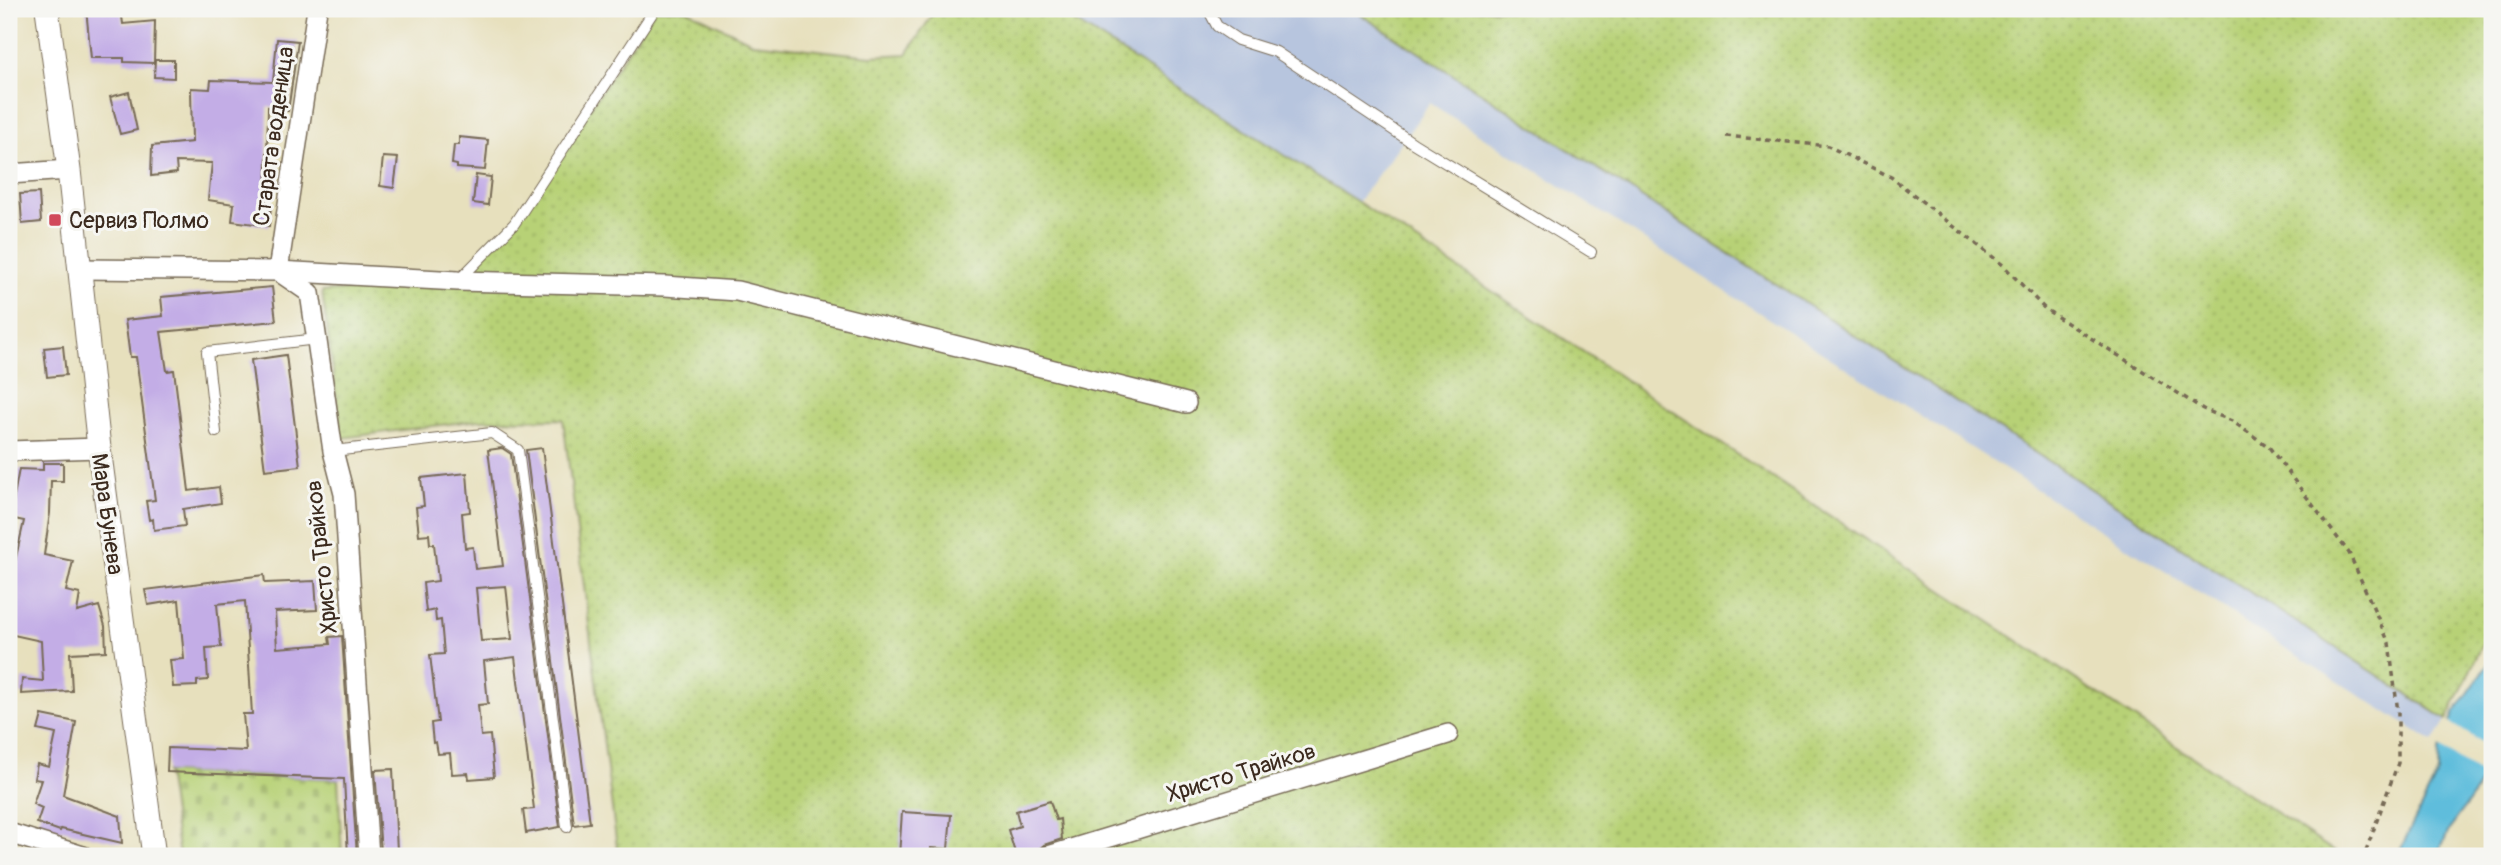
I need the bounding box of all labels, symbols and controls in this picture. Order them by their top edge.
street label: Старата воденица [247,45,300,228]
place label: Сервиз Полмо [69,206,209,235]
marker: Сервиз Полмо [47,212,63,228]
street label: Мара Бунева [85,452,130,577]
street label: Христо Трайков [299,479,344,635]
street label: Христо Трайков [1163,736,1319,809]

